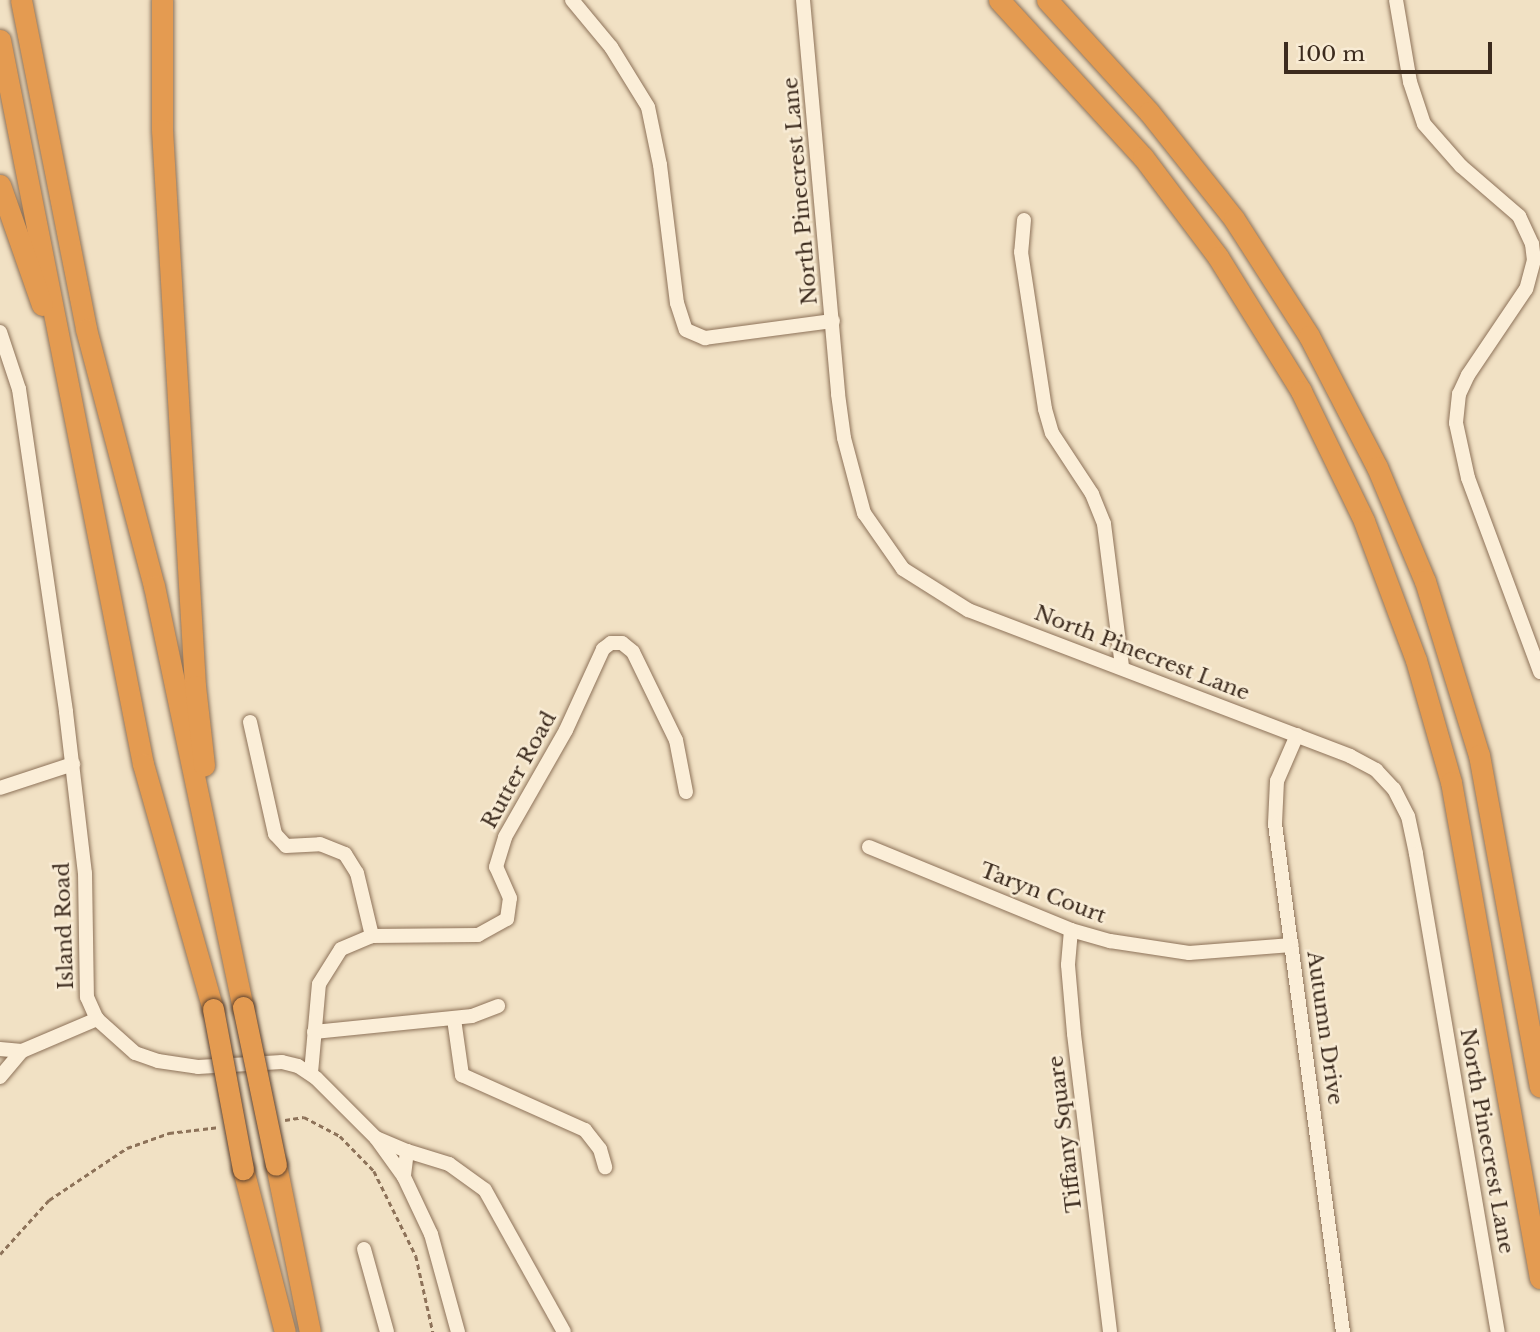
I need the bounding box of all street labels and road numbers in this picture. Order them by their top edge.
street label: North Pinecrest Lane [777,76,823,306]
street label: North Pinecrest Lane [1031,600,1253,706]
street label: Rutter Road [476,707,562,833]
street label: Taryn Court [976,857,1110,929]
street label: Island Road [49,862,79,990]
street label: Autumn Drive [1302,949,1348,1107]
street label: North Pinecrest Lane [1455,1026,1519,1256]
street label: Tiffany Square [1043,1054,1087,1214]

